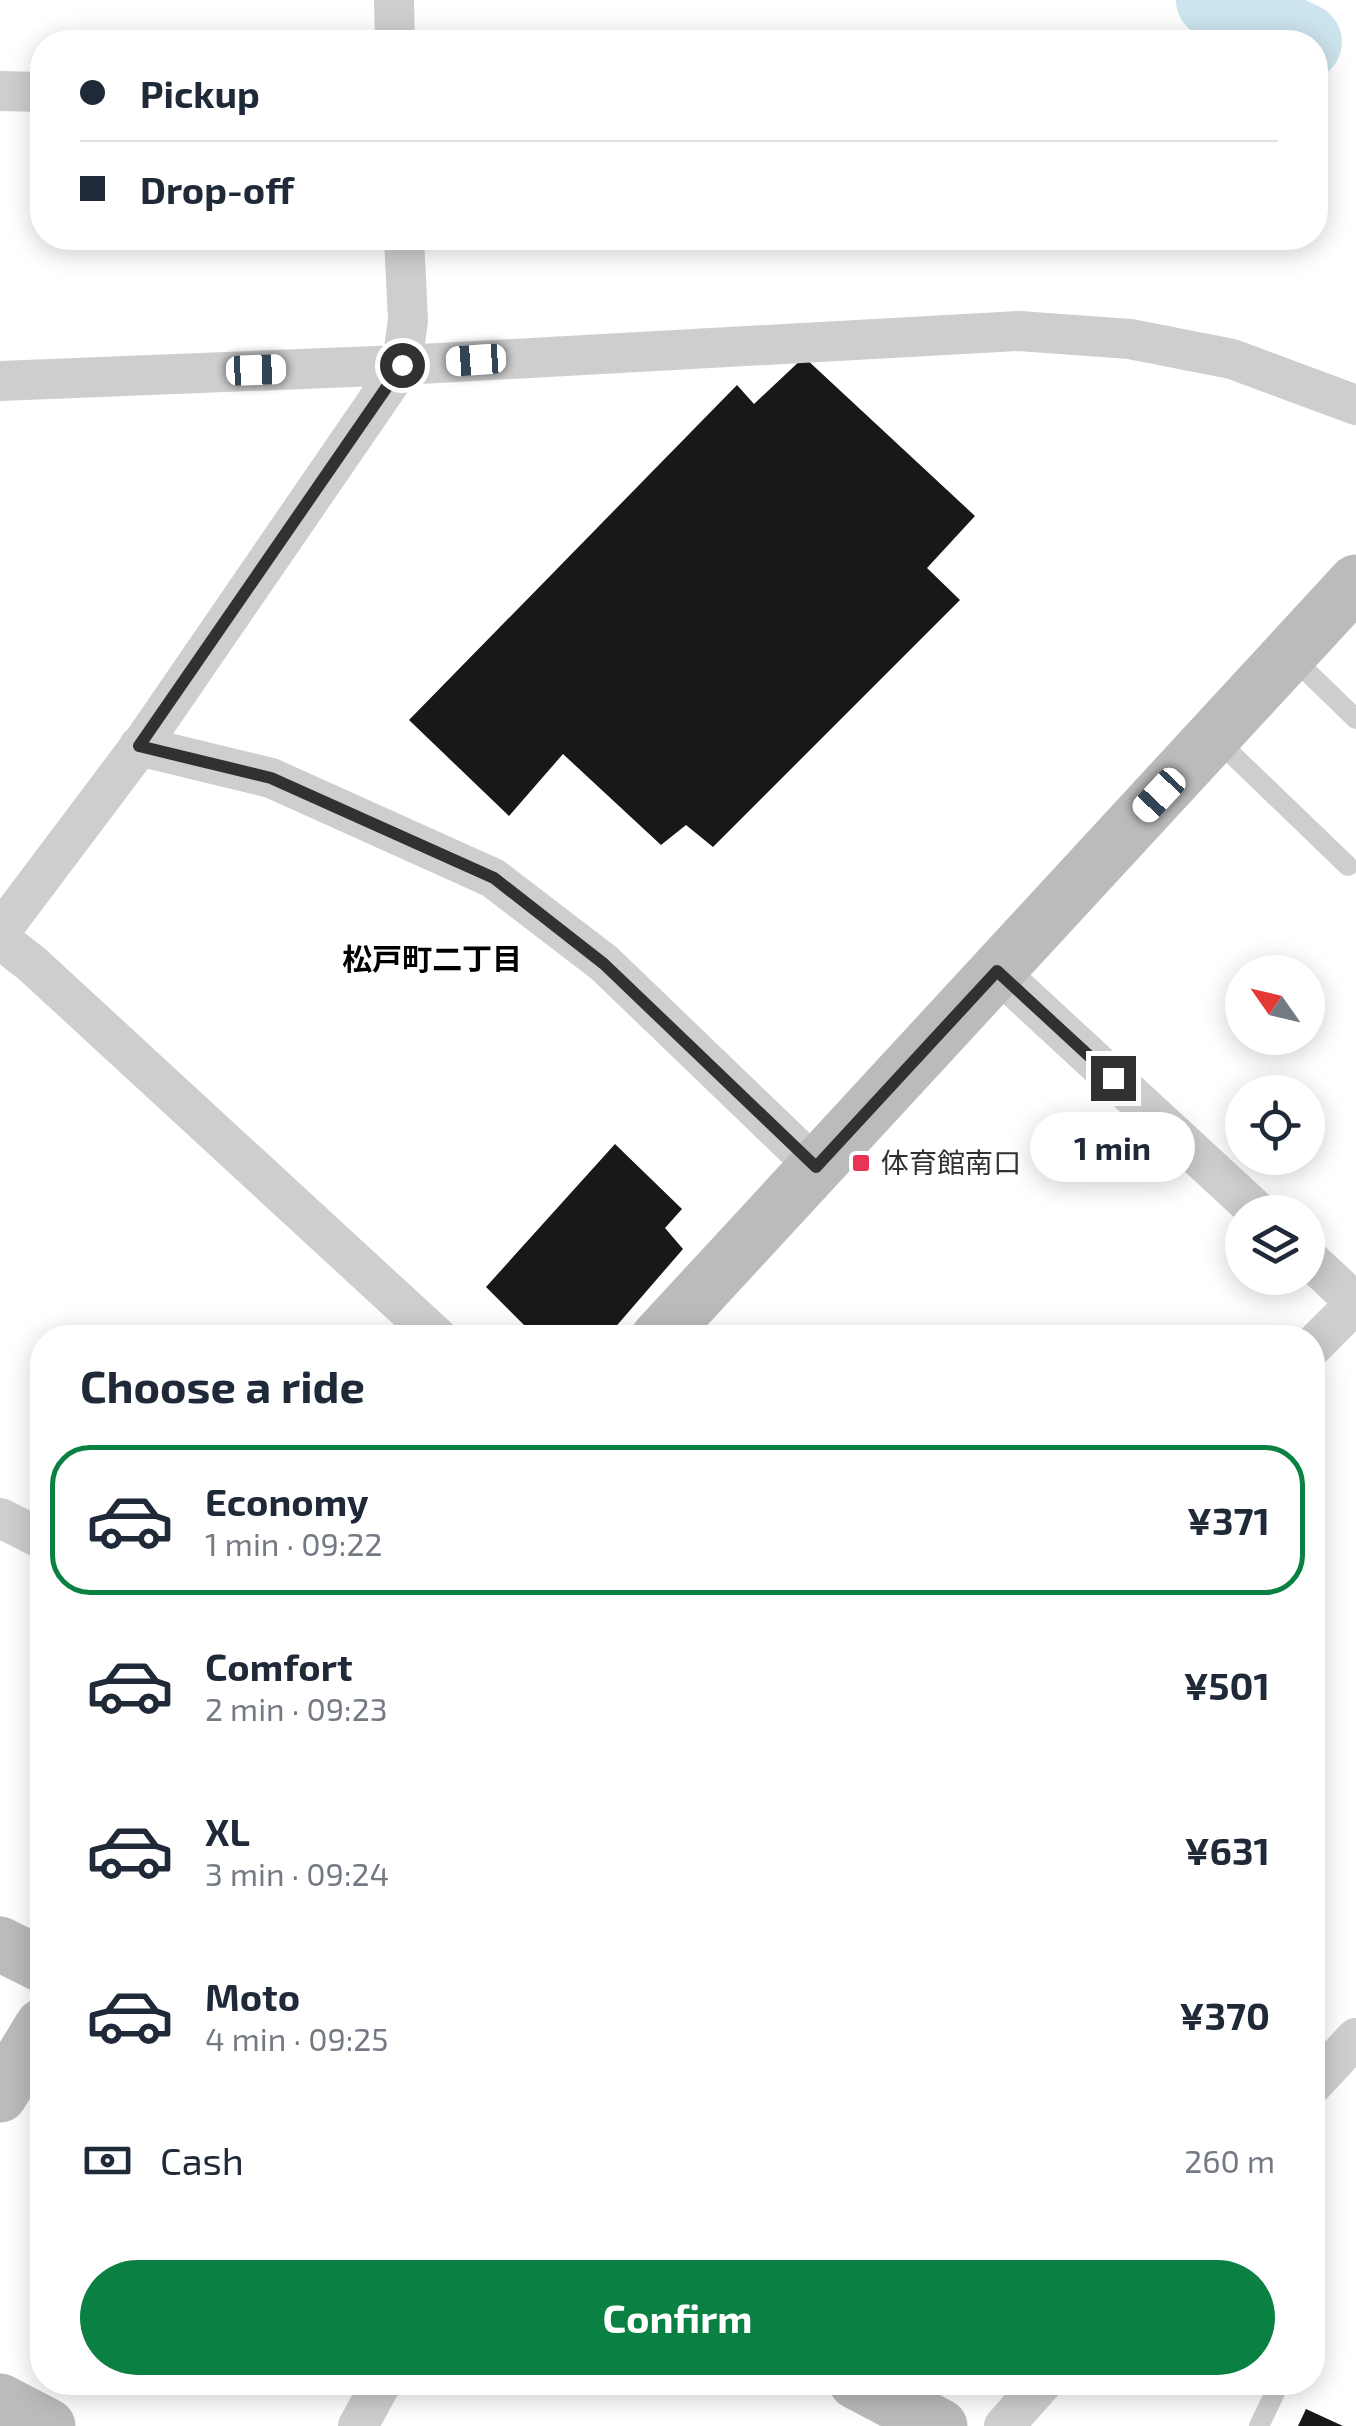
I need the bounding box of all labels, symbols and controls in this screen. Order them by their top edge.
text: Pickup [140,70,260,116]
text: Drop-off [140,166,294,212]
route start [380,343,425,388]
car [445,343,507,377]
car [225,354,287,386]
car [1128,763,1190,827]
district label: 松戸町二丁目 [342,940,522,976]
north arrow [1225,955,1325,1055]
map controls [1225,955,1325,1295]
route end [1091,1056,1136,1101]
button: locate [1225,1075,1325,1175]
callout: 1 min [1030,1113,1196,1183]
text: 1 min [1074,1128,1151,1166]
place label: 体育館南口 [881,1145,1021,1179]
marker: 体育館南口 [850,1152,872,1174]
button: layers [1225,1195,1325,1295]
text: Choose a ride [80,1358,365,1412]
icon: car [85,1475,175,1565]
text: Economy [205,1478,369,1524]
text: ¥371 [1187,1497,1270,1543]
text: 1 min · 09:22 [205,1524,382,1562]
icon: car [85,1640,175,1730]
text: Comfort [205,1643,353,1689]
text: ¥501 [1183,1662,1270,1708]
text: 2 min · 09:23 [205,1689,387,1727]
icon: car [85,1805,175,1895]
text: XL [205,1808,250,1854]
text: ¥631 [1184,1827,1270,1873]
text: 3 min · 09:24 [205,1854,389,1892]
icon: car [85,1970,175,2060]
text: Moto [205,1973,300,2019]
text: ¥370 [1179,1992,1270,2038]
text: 4 min · 09:25 [205,2019,389,2057]
icon: cash [80,2133,135,2188]
text: Cash [160,2137,244,2183]
text: 260 m [1184,2141,1275,2179]
button: Confirm [80,2260,1275,2375]

